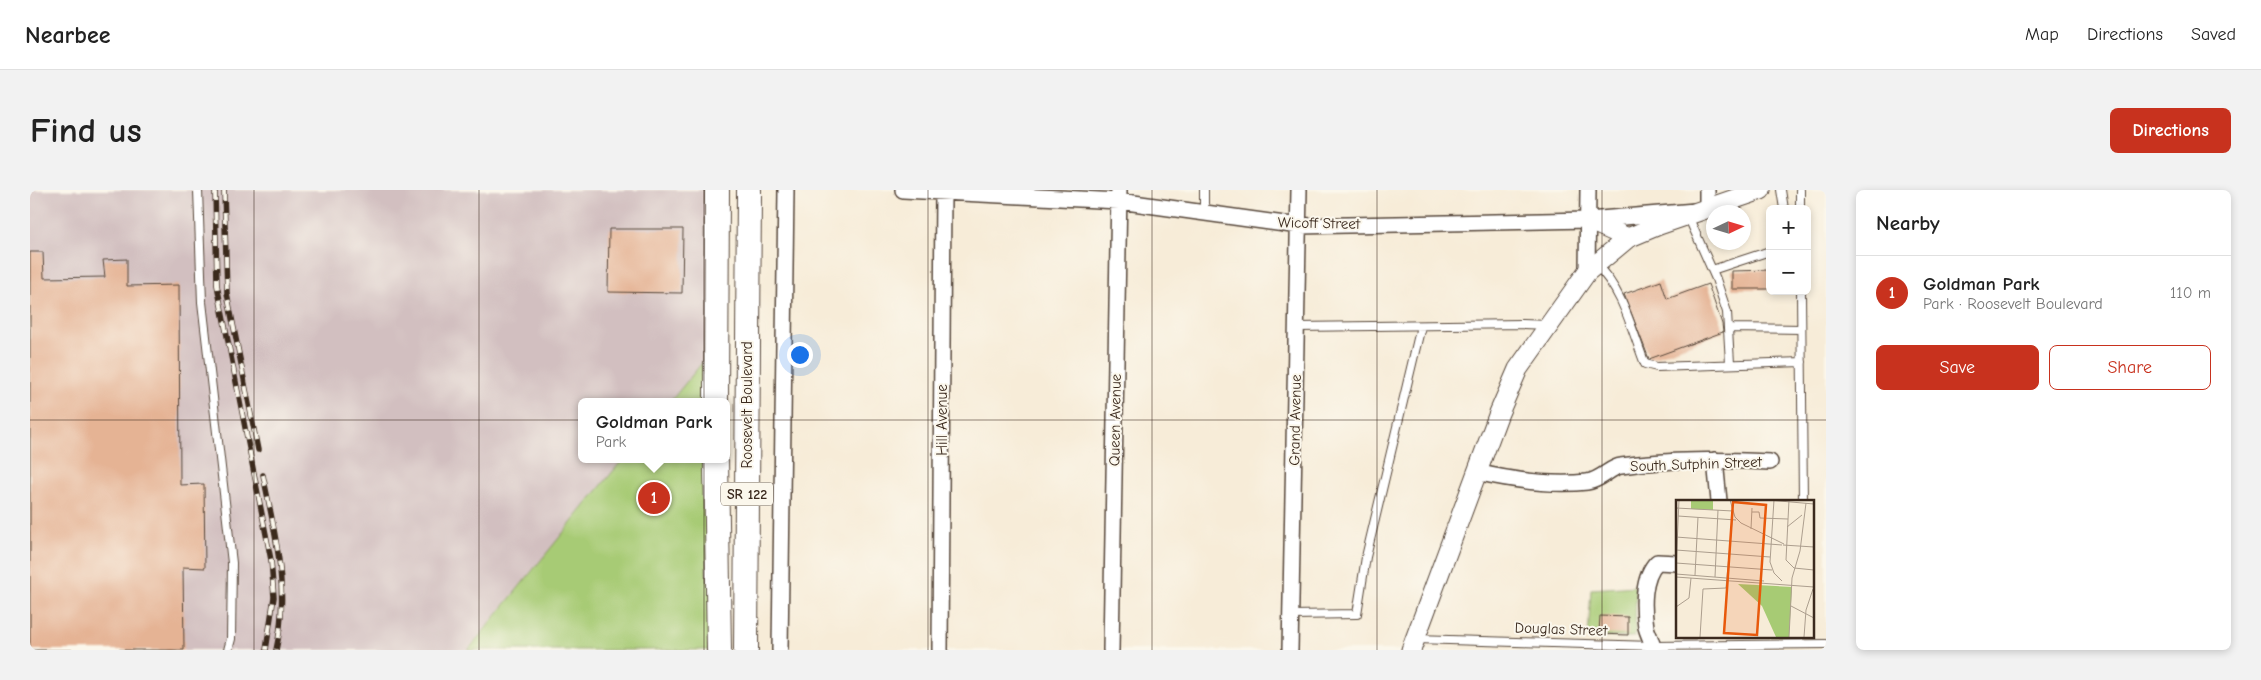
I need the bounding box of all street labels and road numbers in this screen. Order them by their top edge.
street label: Wicoff Street [1278,213,1361,233]
street label: Roosevelt Boulevard [738,341,756,469]
street label: Queen Avenue [1105,373,1125,466]
street label: Grand Avenue [1285,374,1305,466]
street label: Hill Avenue [933,384,951,456]
street label: South Sutphin Street [1630,453,1763,475]
road number: SR 122 [721,482,773,506]
street label: Douglas Street [1514,618,1608,640]

